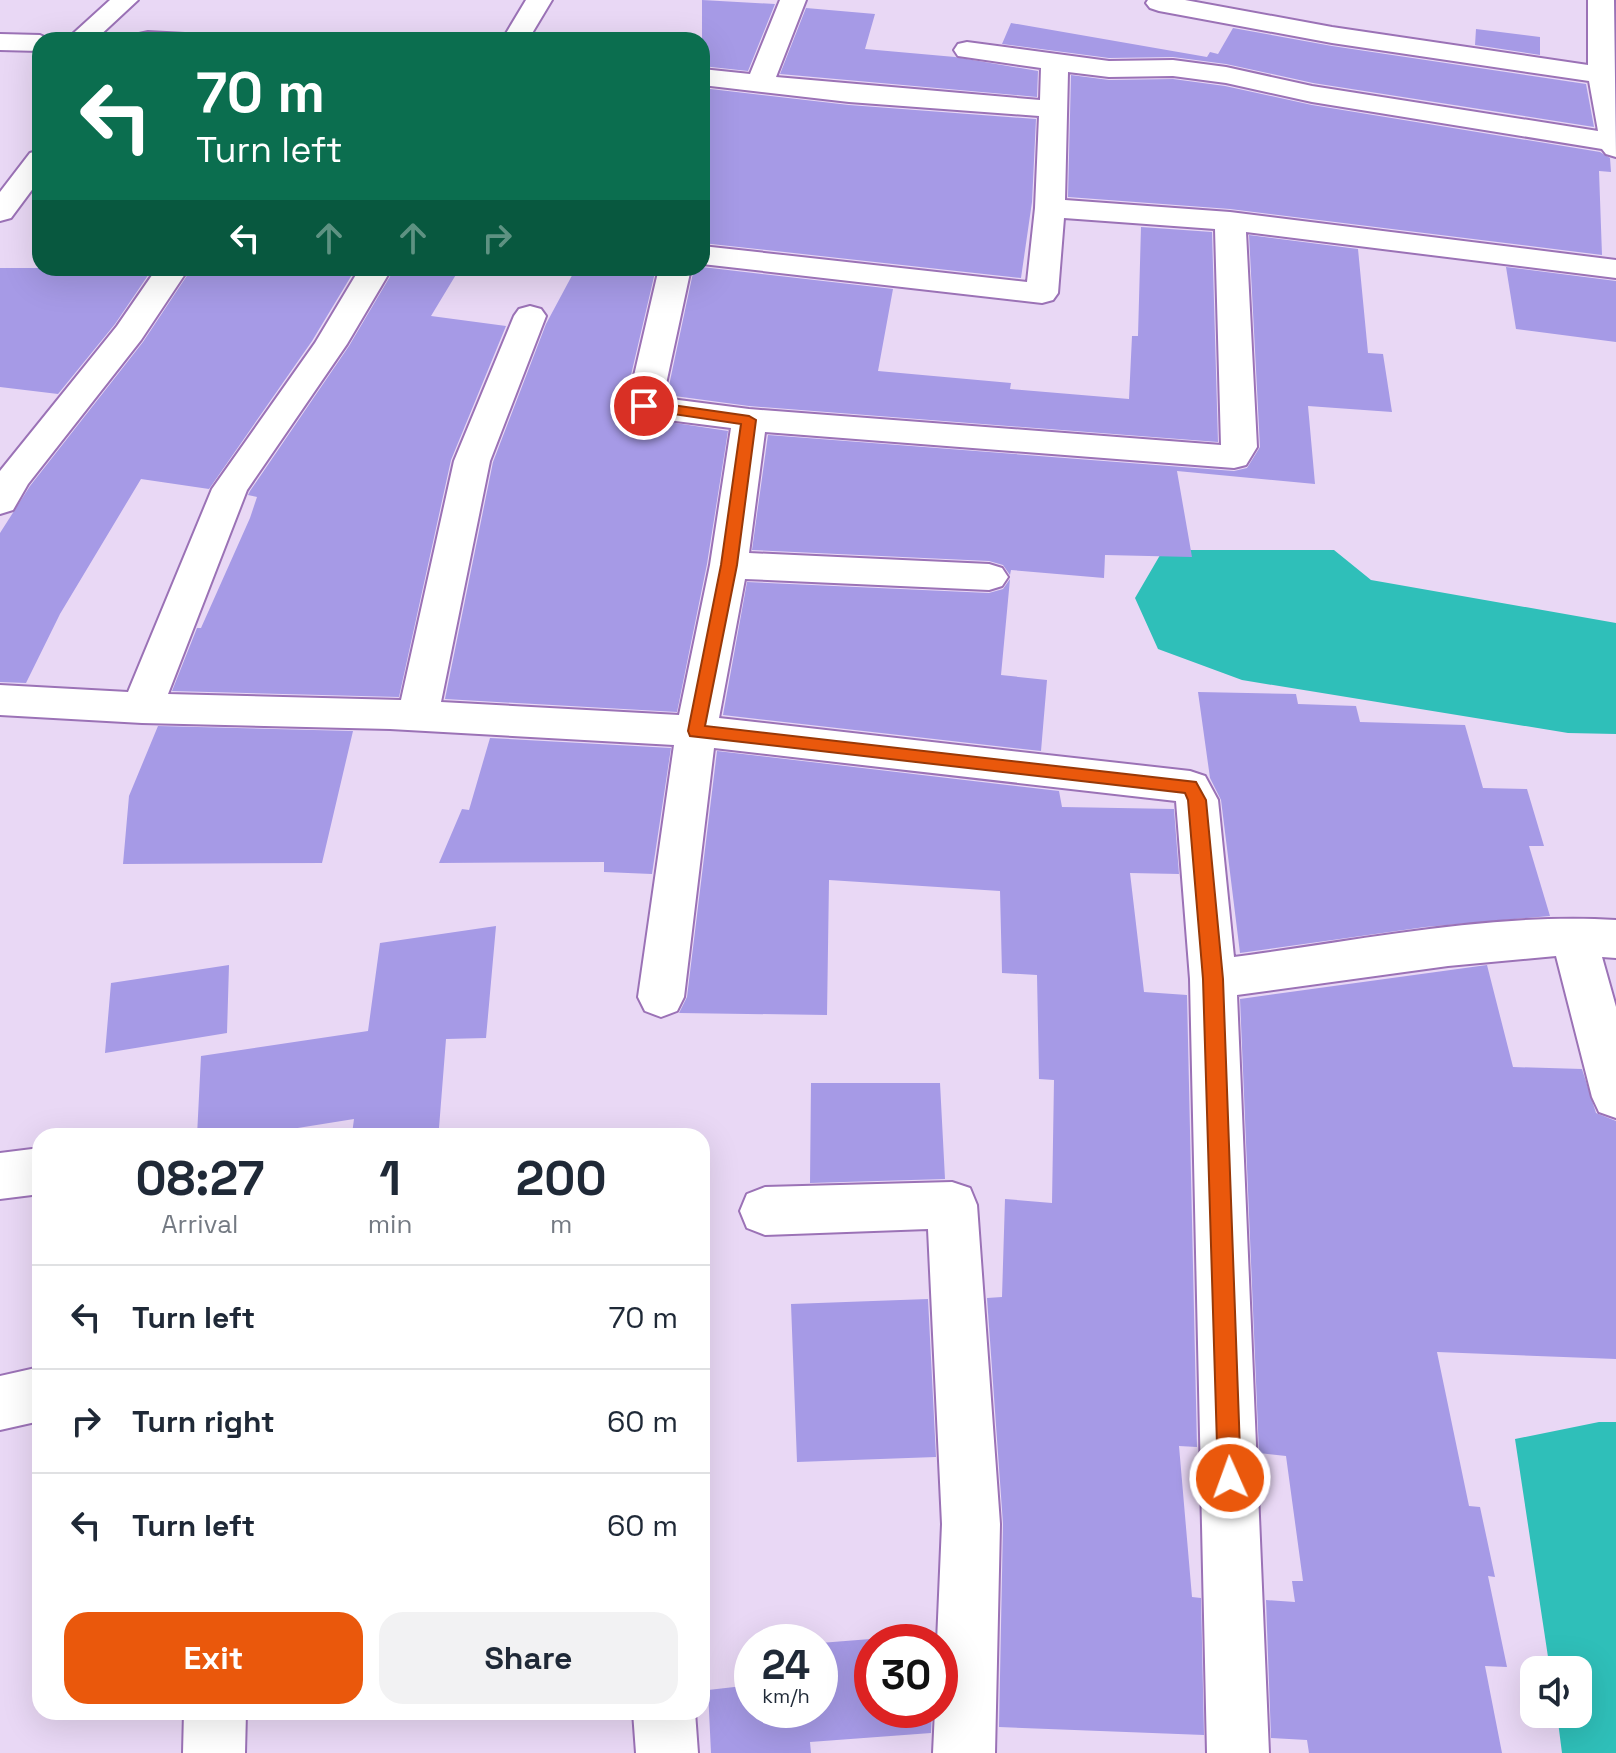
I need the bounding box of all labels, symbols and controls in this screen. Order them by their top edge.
text: 70 m [196,57,325,128]
icon: left [64,64,168,168]
text: Turn left [196,127,343,173]
icon: left [223,216,267,260]
icon: ahead [307,216,351,260]
icon: ahead [391,216,435,260]
icon: right [475,216,519,260]
pin [610,372,678,440]
icon: arrive [622,384,666,428]
text: 08:27 [135,1148,264,1209]
text: 1 [379,1148,401,1209]
text: 200 [516,1148,607,1209]
text: Arrival [161,1207,239,1241]
text: min [368,1207,412,1241]
text: m [550,1207,572,1241]
icon: left [64,1295,108,1339]
text: Turn left [132,1298,255,1337]
text: 70 m [609,1298,678,1337]
icon: right [64,1399,108,1443]
text: Turn right [132,1402,275,1441]
text: 60 m [607,1402,678,1441]
position arrow [1188,1436,1272,1520]
icon: left [64,1503,108,1547]
text: Turn left [132,1506,255,1545]
text: 60 m [607,1506,678,1545]
button: Exit [64,1612,363,1704]
button: Share [379,1612,678,1704]
speed limit sign: 30 [854,1624,958,1728]
text: 24 [762,1640,810,1691]
map controls [1520,1656,1592,1728]
button: sound [1520,1656,1592,1728]
text: km/h [762,1683,810,1709]

